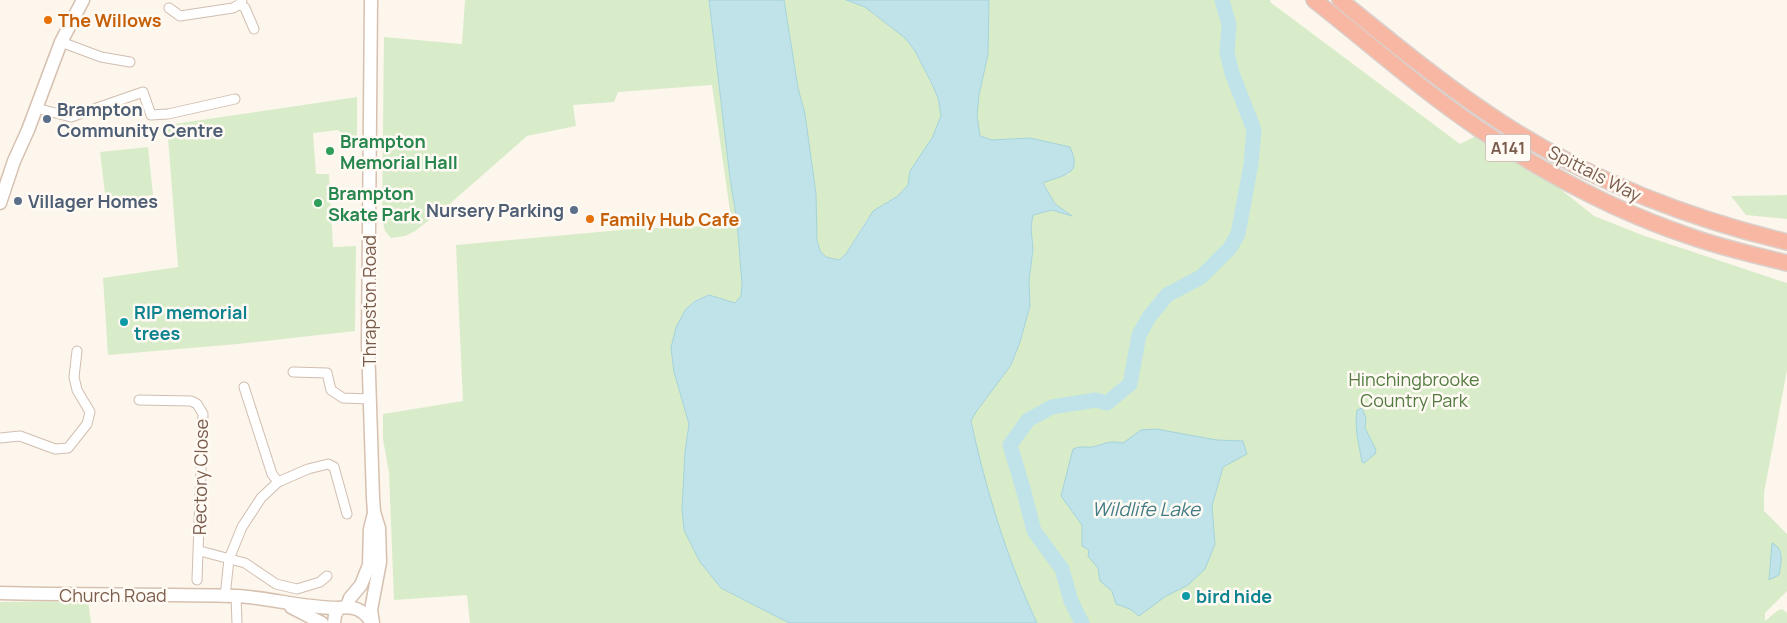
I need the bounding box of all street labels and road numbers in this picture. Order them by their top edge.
road number: A141 [1486,134,1530,162]
street label: Spittals Way [1544,139,1646,207]
street label: Thrapston Road [357,235,381,367]
street label: Rectory Close [187,419,213,535]
street label: Church Road [59,583,167,607]

